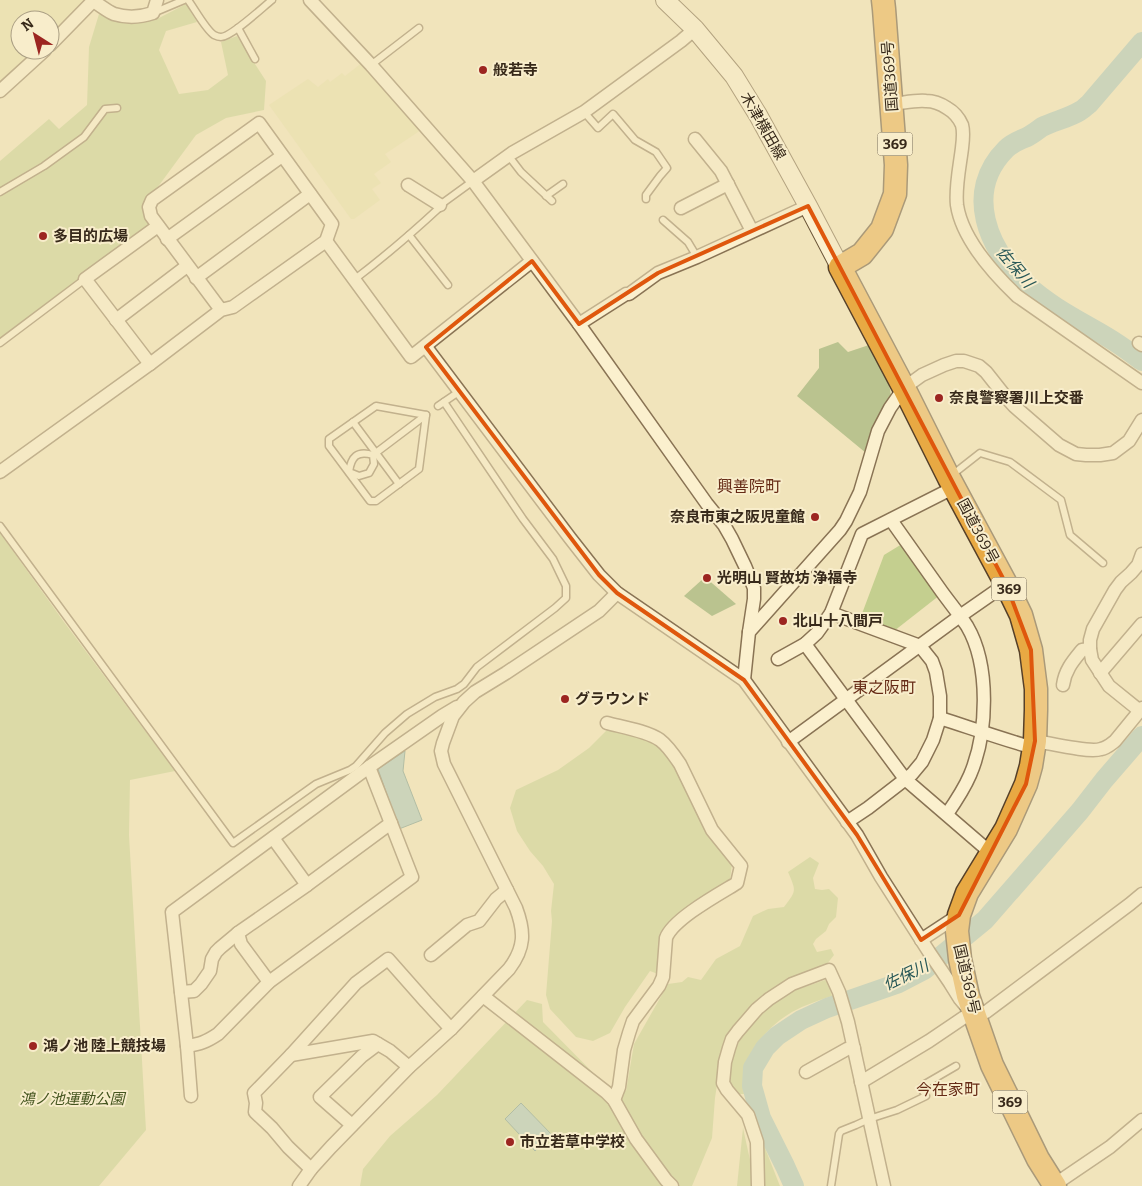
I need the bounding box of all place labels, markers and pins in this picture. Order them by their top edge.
place label: 般若寺 [493,61,538,79]
marker: 般若寺 [477,64,489,76]
place label: 多目的広場 [53,227,128,245]
marker: 多目的広場 [37,230,49,242]
place label: 奈良警察署川上交番 [949,389,1084,407]
marker: 奈良警察署川上交番 [933,392,945,404]
place label: 奈良市東之阪児童館 [670,508,805,526]
marker: 奈良市東之阪児童館 [809,511,821,523]
place label: 光明山 賢故坊 浄福寺 [717,569,857,587]
marker: 光明山 賢故坊 浄福寺 [701,572,713,584]
place label: 北山十八間戸 [793,612,883,630]
marker: 北山十八間戸 [777,615,789,627]
place label: グラウンド [575,690,650,708]
marker: グラウンド [559,693,571,705]
place label: 鴻ノ池 陸上競技場 [43,1037,166,1055]
marker: 鴻ノ池 陸上競技場 [27,1040,39,1052]
place label: 市立若草中学校 [520,1133,625,1151]
marker: 市立若草中学校 [504,1136,516,1148]

